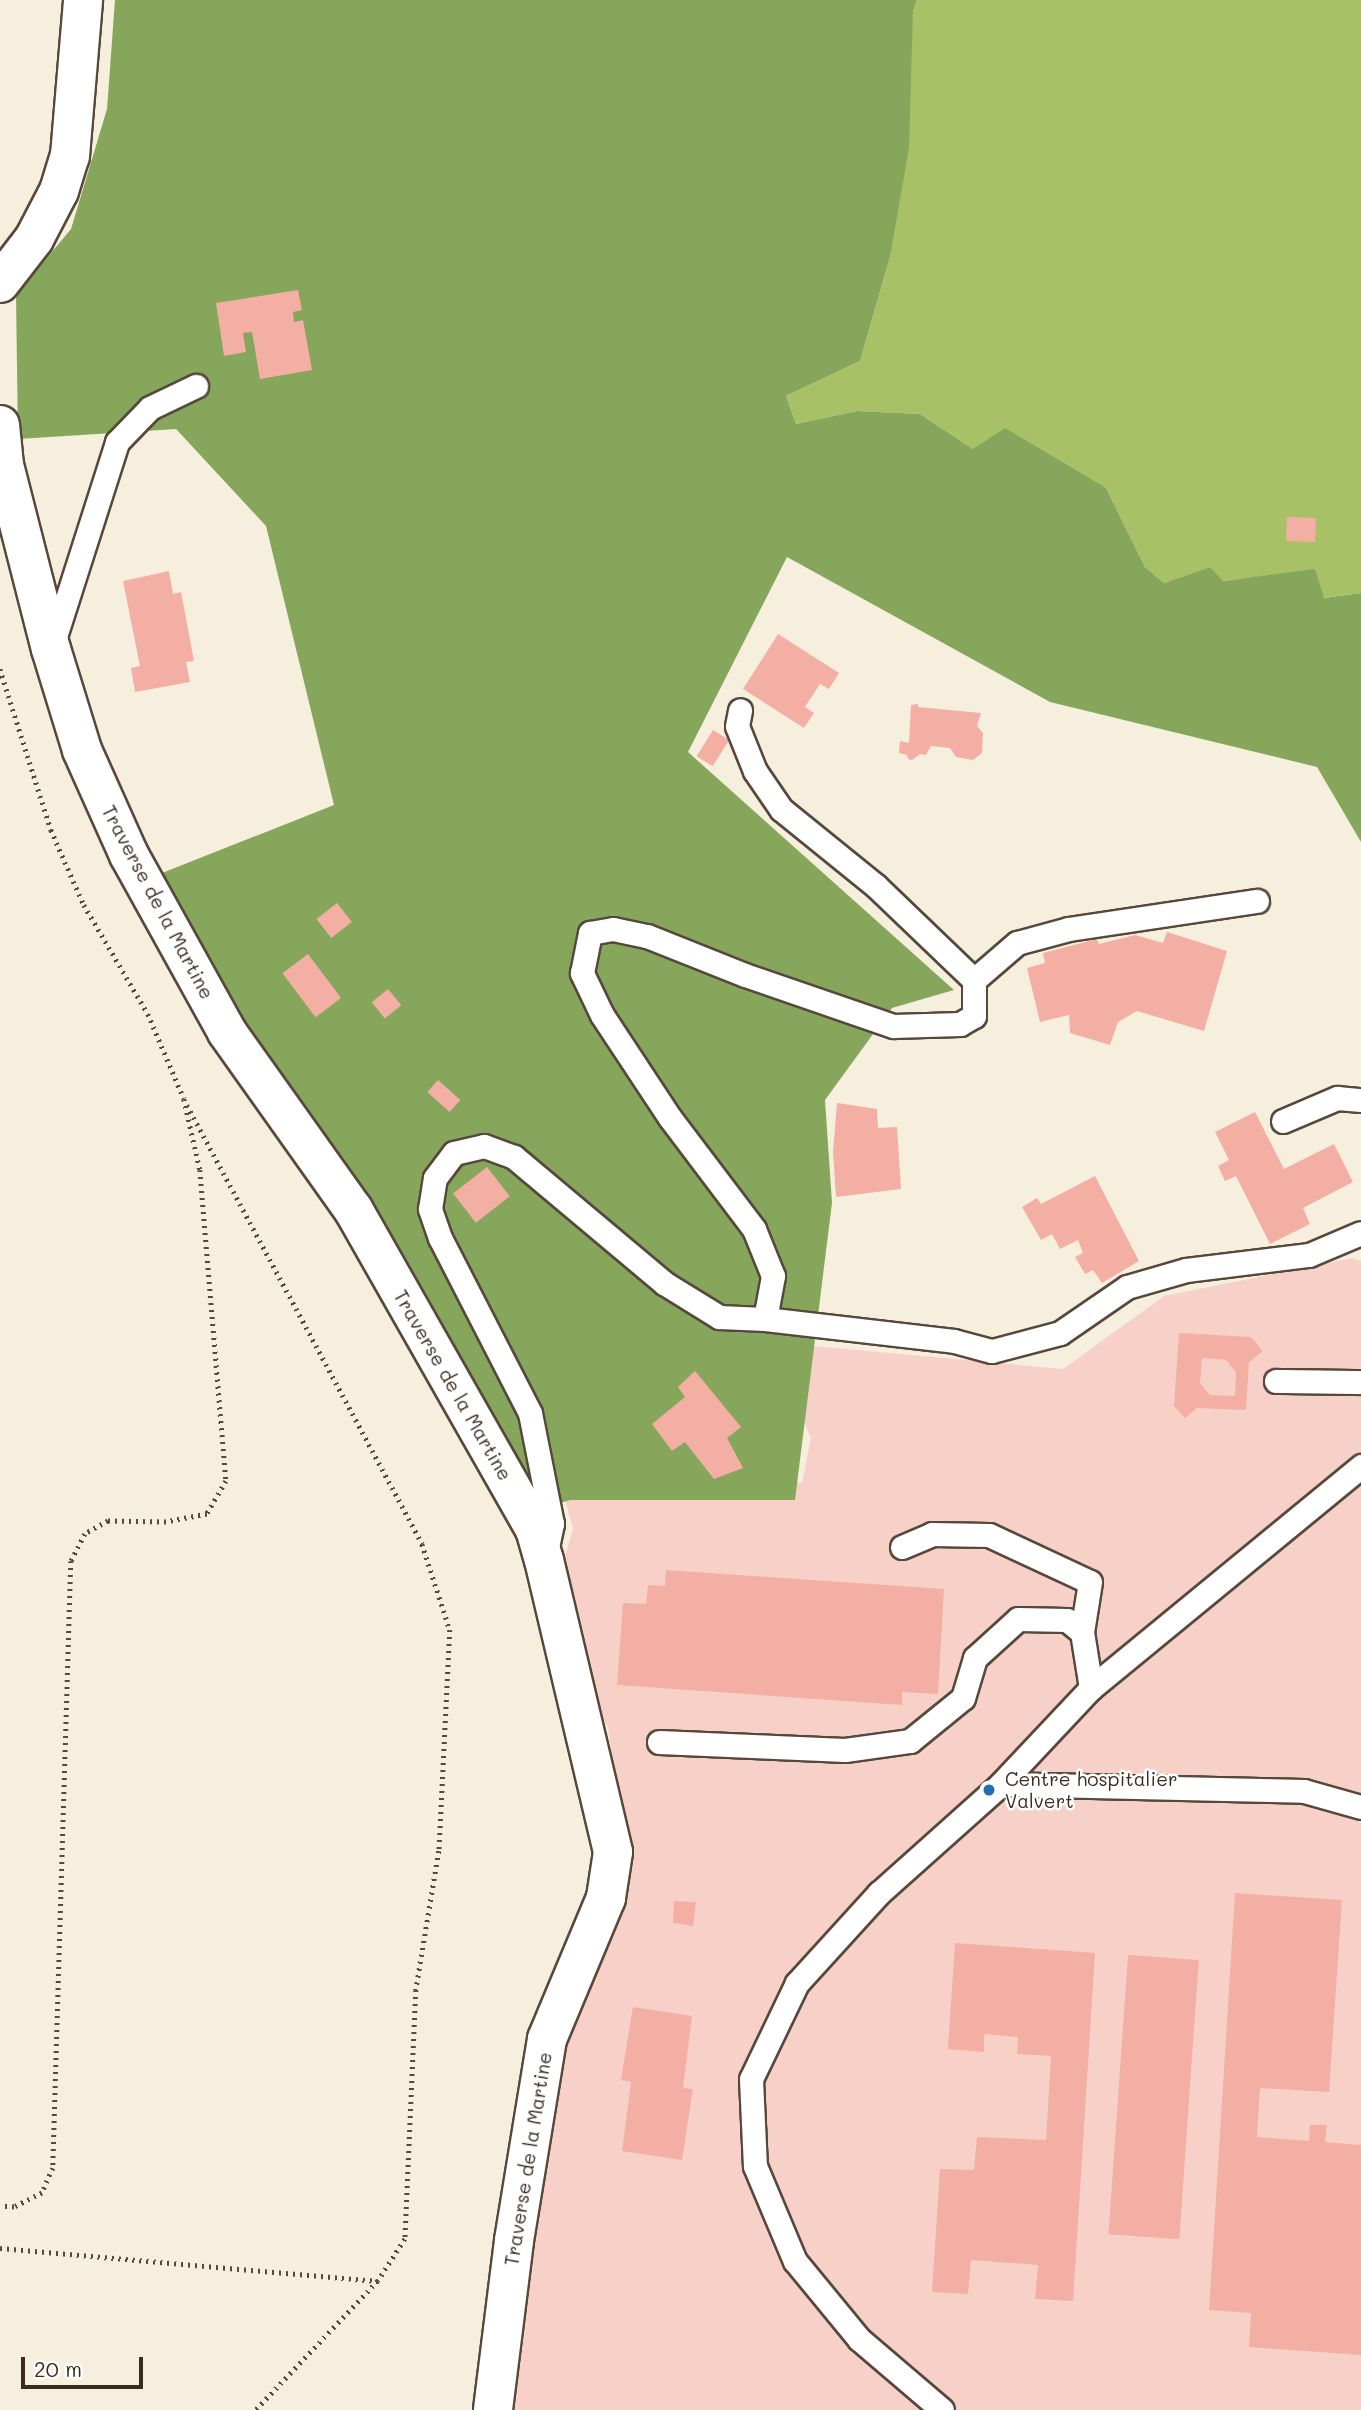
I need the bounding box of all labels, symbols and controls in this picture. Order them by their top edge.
street label: Traverse de la Martine [97,801,219,1003]
street label: Traverse de la Martine [389,1286,517,1484]
place label: Centre hospitalier Valvert [1005,1768,1177,1812]
marker: Centre hospitalier Valvert [979,1780,999,1800]
street label: Traverse de la Martine [500,2051,556,2267]
scale bar [24,2344,147,2388]
text: 20 m [34,2355,82,2382]

